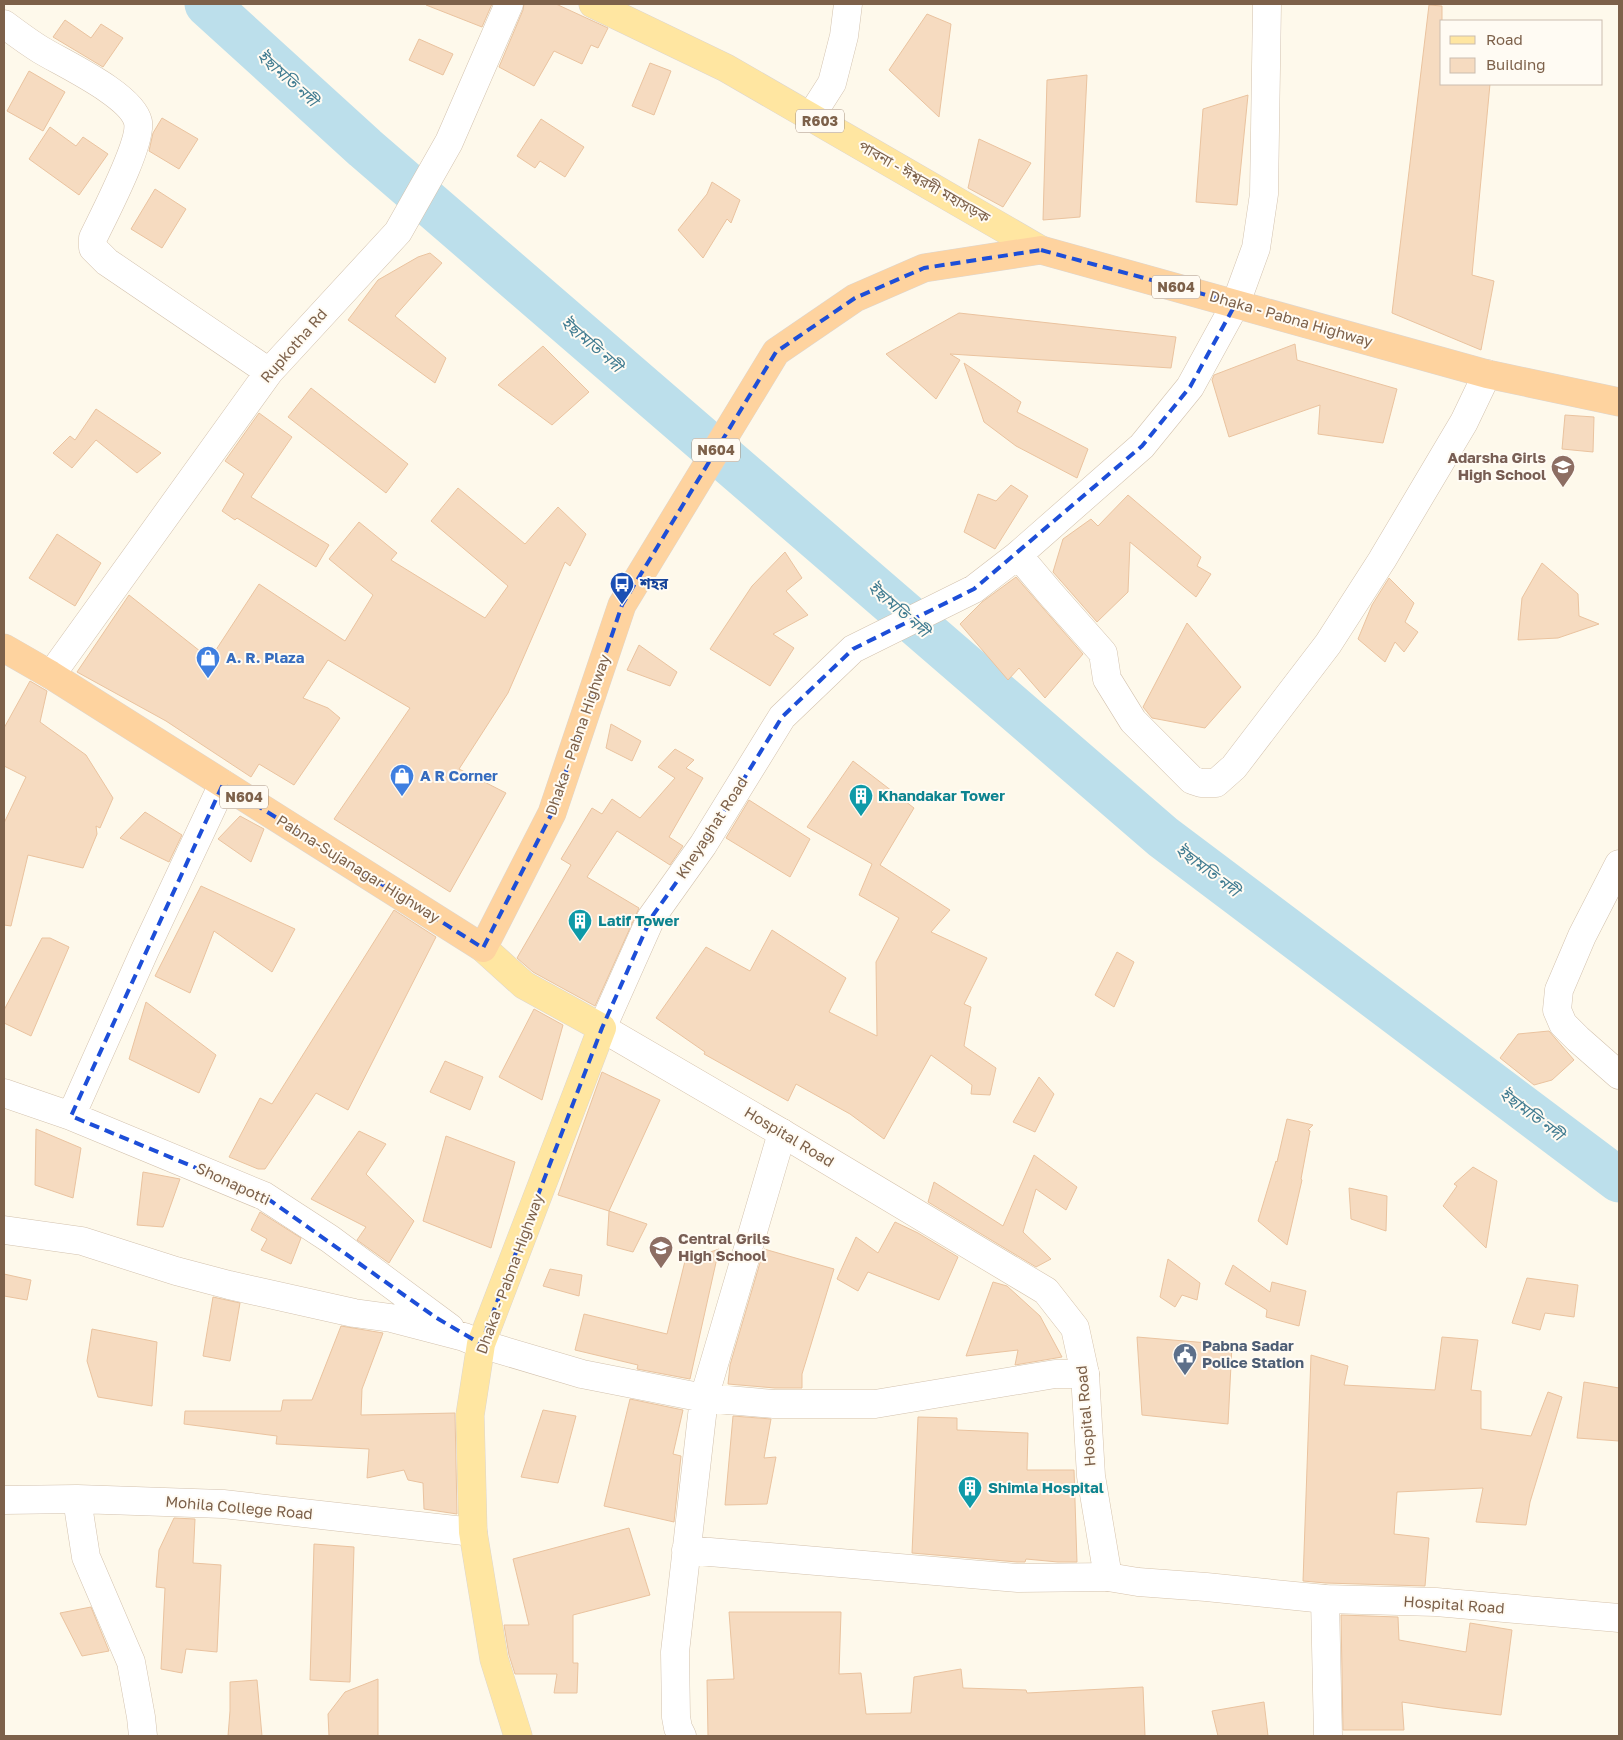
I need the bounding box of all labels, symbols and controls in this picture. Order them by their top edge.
legend [1440,20,1603,85]
text: Road [1486,30,1523,48]
water label: ইছামতি নদী [254,46,324,112]
text: Building [1486,55,1546,73]
road number: R603 [796,110,844,132]
street label: পাবনা - ঈশ্বরদী মহাসড়ক [856,136,994,227]
road number: N604 [1152,276,1200,298]
street label: Dhaka - Pabna Highway [1207,286,1376,350]
street label: Rupkotha Rd [256,305,330,386]
water label: ইছামতি নদী [557,312,629,378]
road number: N604 [692,438,740,462]
place label: Adarsha Girls High School [1447,448,1546,483]
school or university icon: Adarsha Girls High School [1550,454,1576,488]
bus stop icon: শহর [609,571,635,605]
place label: শহর [639,574,669,592]
water label: ইছামতি নদী [864,577,936,643]
shop icon: A. R. Plaza [195,645,221,679]
place label: A. R. Plaza [226,648,305,666]
street label: Dhaka - Pabna Highway [541,651,613,818]
shop icon: A R Corner [389,763,415,797]
place label: A R Corner [420,766,498,784]
street label: Kheyaghat Road [672,773,751,882]
building icon: Khandakar Tower [848,783,874,817]
road number: N604 [220,786,268,809]
place label: Khandakar Tower [878,786,1005,804]
street label: Pabna-Sujanagar Highway [274,810,444,926]
water label: ইছামতি নদী [1172,840,1246,902]
building icon: Latif Tower [567,908,593,942]
place label: Latif Tower [598,911,679,929]
water label: ইছামতি নদী [1496,1084,1570,1146]
street label: Hospital Road [741,1102,838,1170]
street label: Shonapotti [194,1158,273,1208]
street label: Dhaka - Pabna Highway [472,1191,547,1356]
place label: Central Grils High School [678,1229,770,1264]
school or university icon: Central Grils High School [648,1235,674,1269]
place label: Pabna Sadar Police Station [1202,1336,1304,1371]
public building icon: Pabna Sadar Police Station [1172,1342,1198,1376]
street label: Hospital Road [1072,1365,1098,1467]
building icon: Shimla Hospital [957,1475,983,1509]
place label: Shimla Hospital [988,1478,1104,1496]
street label: Mohila College Road [165,1492,314,1522]
street label: Hospital Road [1403,1591,1505,1617]

